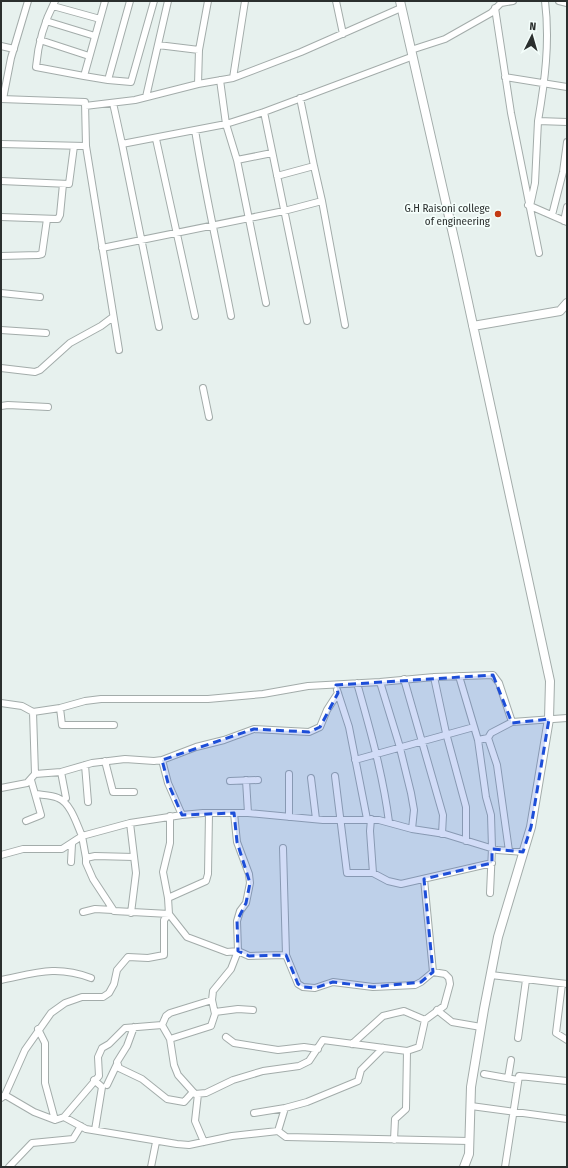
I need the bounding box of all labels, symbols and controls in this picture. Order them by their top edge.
north arrow [512,16,552,56]
text: N [529,20,537,33]
place label: G.H Raisoni college of engineering [405,202,491,228]
marker: G.H Raisoni college of engineering [493,209,503,219]

